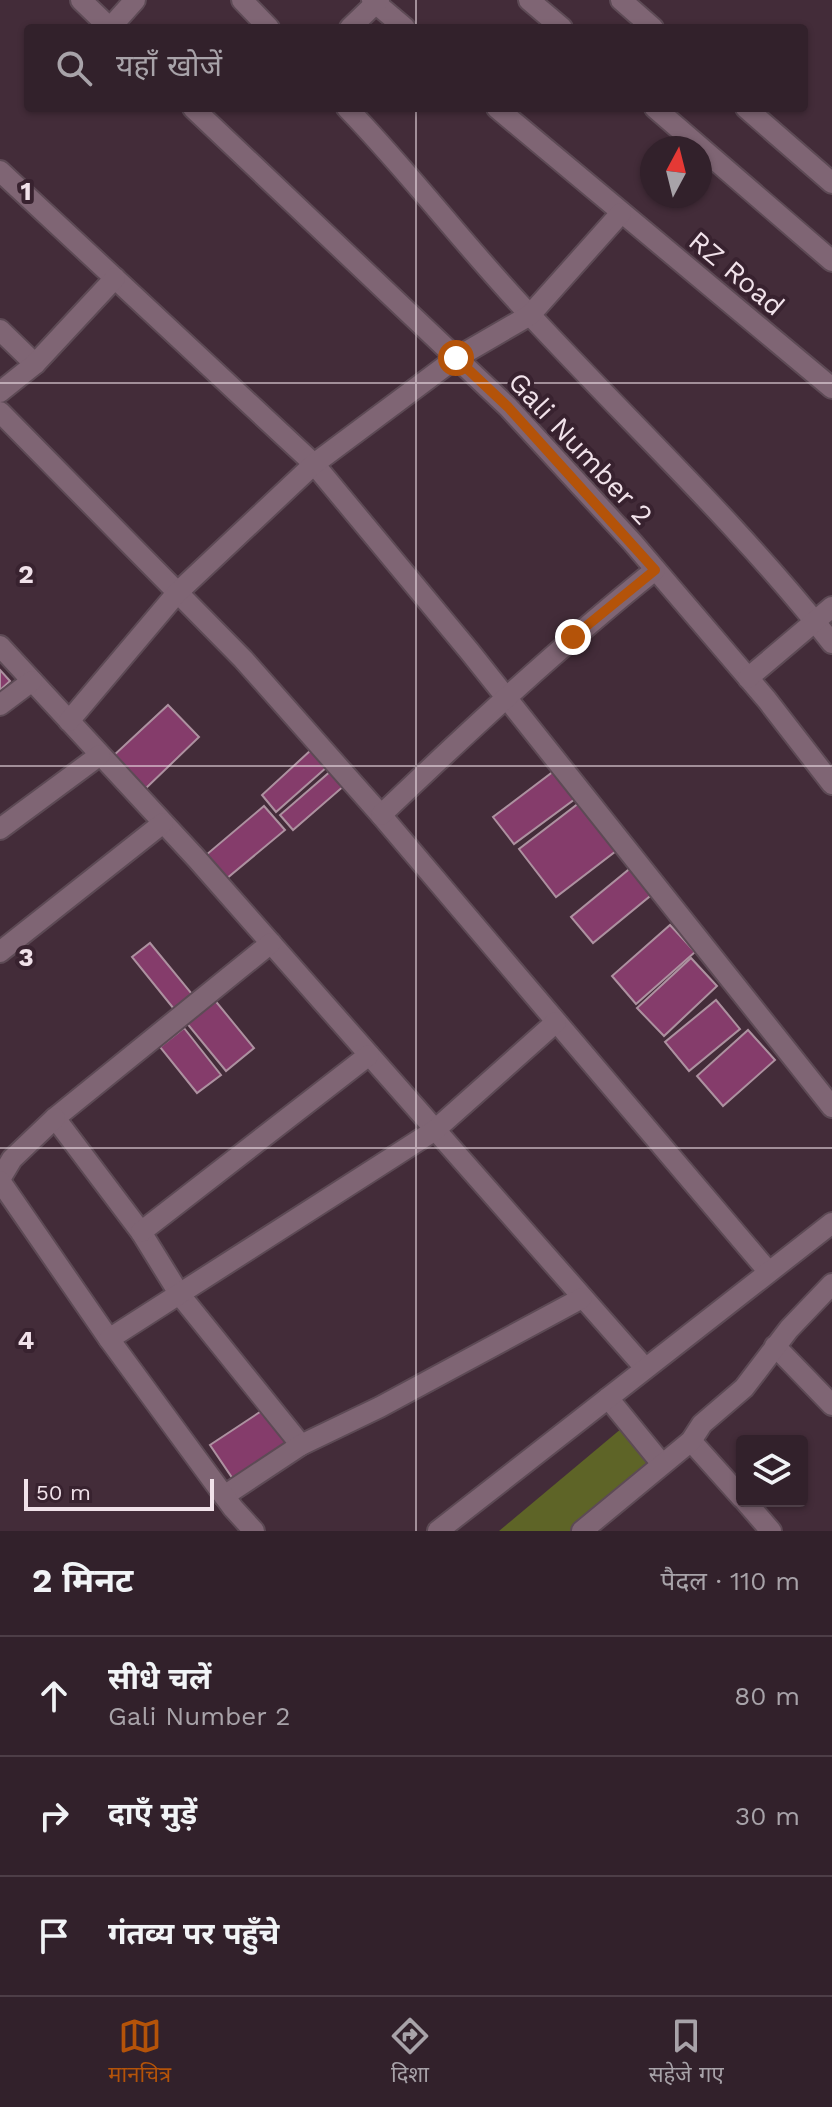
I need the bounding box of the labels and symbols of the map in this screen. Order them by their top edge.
north arrow [640,136,712,208]
text: 1 [20,176,32,206]
street label: RZ Road [682,224,791,323]
route start [438,340,474,376]
street label: Gali Number 2 [502,365,660,531]
text: 2 [18,559,34,589]
route end [555,619,591,655]
text: 3 [18,942,34,972]
text: 4 [18,1325,35,1355]
scale bar [24,1475,214,1511]

